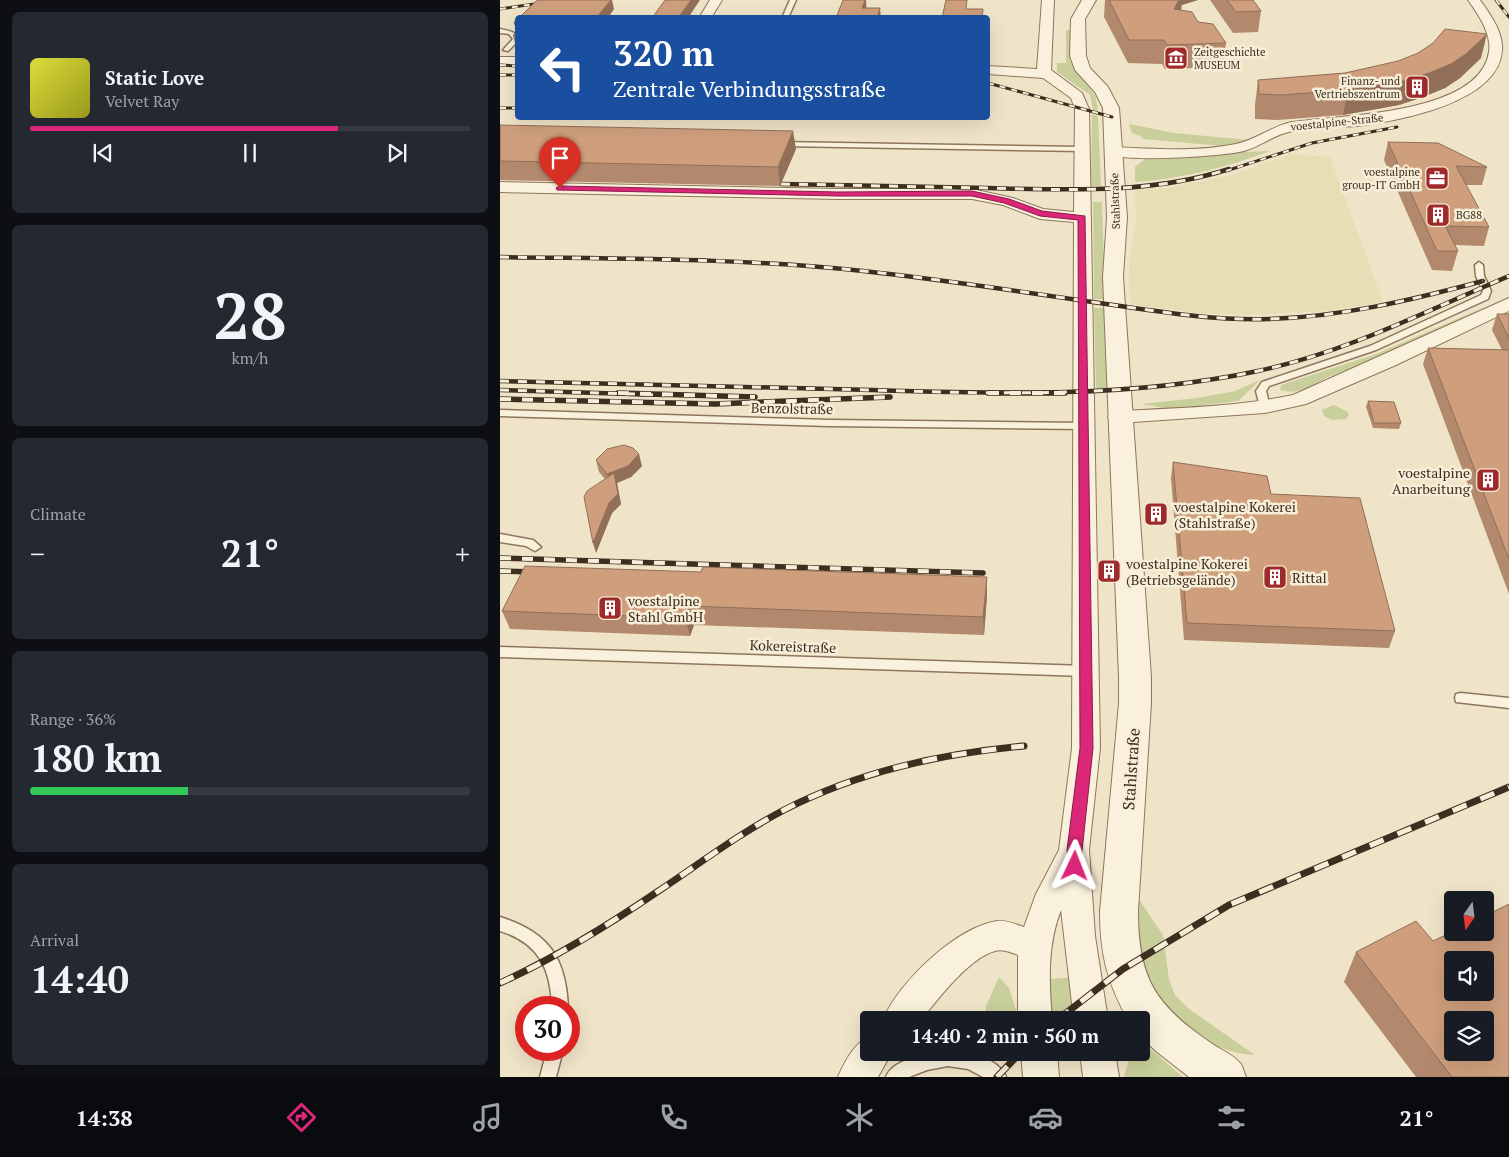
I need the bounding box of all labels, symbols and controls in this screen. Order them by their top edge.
text: 320 m [613,30,714,76]
icon: left [530,35,595,100]
museum icon: Zeitgeschichte MUSEUM [1163,45,1189,71]
place label: Zeitgeschichte MUSEUM [1194,45,1266,72]
text: Static Love [105,65,204,90]
text: Zentrale Verbindungsstraße [613,74,886,103]
place label: Finanz- und Vertriebszentrum [1314,74,1400,101]
building icon: Finanz- und Vertriebszentrum [1404,74,1430,100]
text: Velvet Ray [105,90,179,112]
street label: voestalpine-Straße [1289,110,1385,134]
pin [539,137,581,188]
icon: previous [89,139,117,167]
icon: pause [236,139,264,167]
icon: next [383,139,411,167]
icon: arrive [546,144,574,172]
place label: voestalpine group-IT GmbH [1342,165,1420,192]
office icon: voestalpine group-IT GmbH [1424,165,1450,191]
street label: Stahlstraße [1107,172,1123,229]
building icon: BG88 [1425,202,1451,228]
place label: BG88 [1456,208,1482,222]
text: 28 [213,271,287,358]
text: km/h [232,347,268,369]
street label: Benzolstraße [751,398,833,418]
place label: voestalpine Anarbeitung [1392,463,1471,498]
building icon: voestalpine Anarbeitung [1475,467,1501,493]
place label: voestalpine Kokerei (Stahlstraße) [1173,497,1296,532]
building icon: voestalpine Kokerei (Stahlstraße) [1143,501,1169,527]
text: Climate [30,503,86,525]
text: 21° [221,528,279,578]
text: − [30,535,45,572]
text: + [455,535,470,572]
place label: voestalpine Kokerei (Betriebsgelände) [1125,554,1248,589]
building icon: voestalpine Kokerei (Betriebsgelände) [1096,558,1122,584]
building icon: Rittal [1262,564,1288,590]
place label: Rittal [1292,568,1327,587]
place label: voestalpine Stahl GmbH [627,591,703,626]
building icon: voestalpine Stahl GmbH [597,595,623,621]
street label: Kokereistraße [749,635,837,657]
text: Range · 36% [30,708,116,730]
street label: Stahlstraße [1117,727,1145,811]
text: 180 km [30,733,162,783]
position arrow [1048,839,1100,891]
north arrow [1444,891,1494,941]
map controls [1444,891,1494,1061]
text: Arrival [30,929,79,951]
button: sound [1444,951,1494,1001]
text: 14:40 [30,954,129,1004]
speed limit sign: 30 [515,996,580,1061]
button: layers [1444,1011,1494,1061]
text: 14:40 · 2 min · 560 m [911,1023,1099,1048]
icon: directions [284,1100,319,1135]
icon: music [470,1100,505,1135]
icon: phone [656,1100,691,1135]
icon: climate [842,1100,877,1135]
icon: car [1028,1100,1063,1135]
icon: filters [1214,1100,1249,1135]
text: 14:38 [75,1103,133,1132]
text: 21° [1400,1103,1434,1132]

